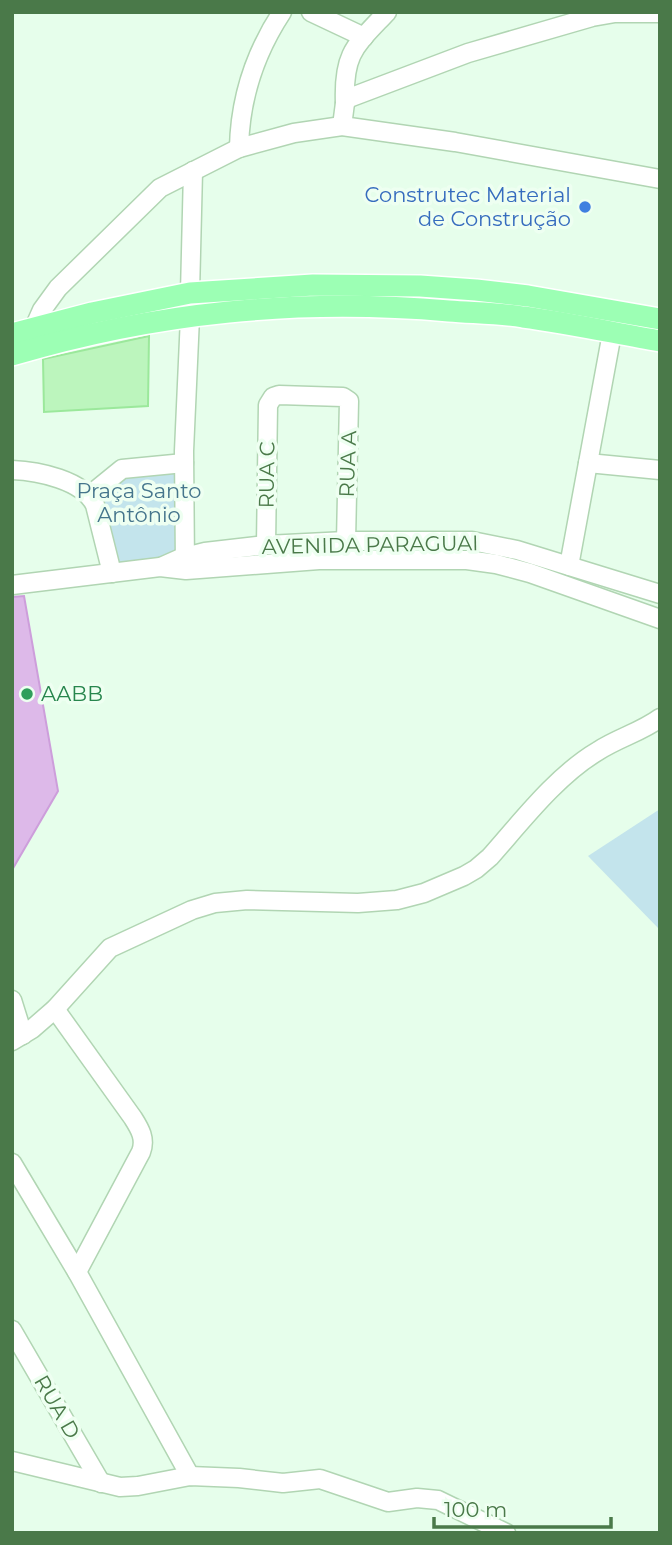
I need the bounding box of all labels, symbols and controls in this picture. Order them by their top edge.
place label: Construtec Material de Construção [365,182,571,231]
marker: Construtec Material de Construção [577,199,593,215]
street label: RUA A [334,429,361,498]
street label: RUA C [253,441,280,509]
park label: Praça Santo Antônio [76,478,202,527]
street label: AVENIDA PARAGUAI [261,530,479,559]
place label: AABB [41,681,103,706]
marker: AABB [19,686,35,702]
street label: RUA D [29,1370,86,1443]
scale bar [434,1486,611,1530]
text: 100 m [444,1497,507,1522]

